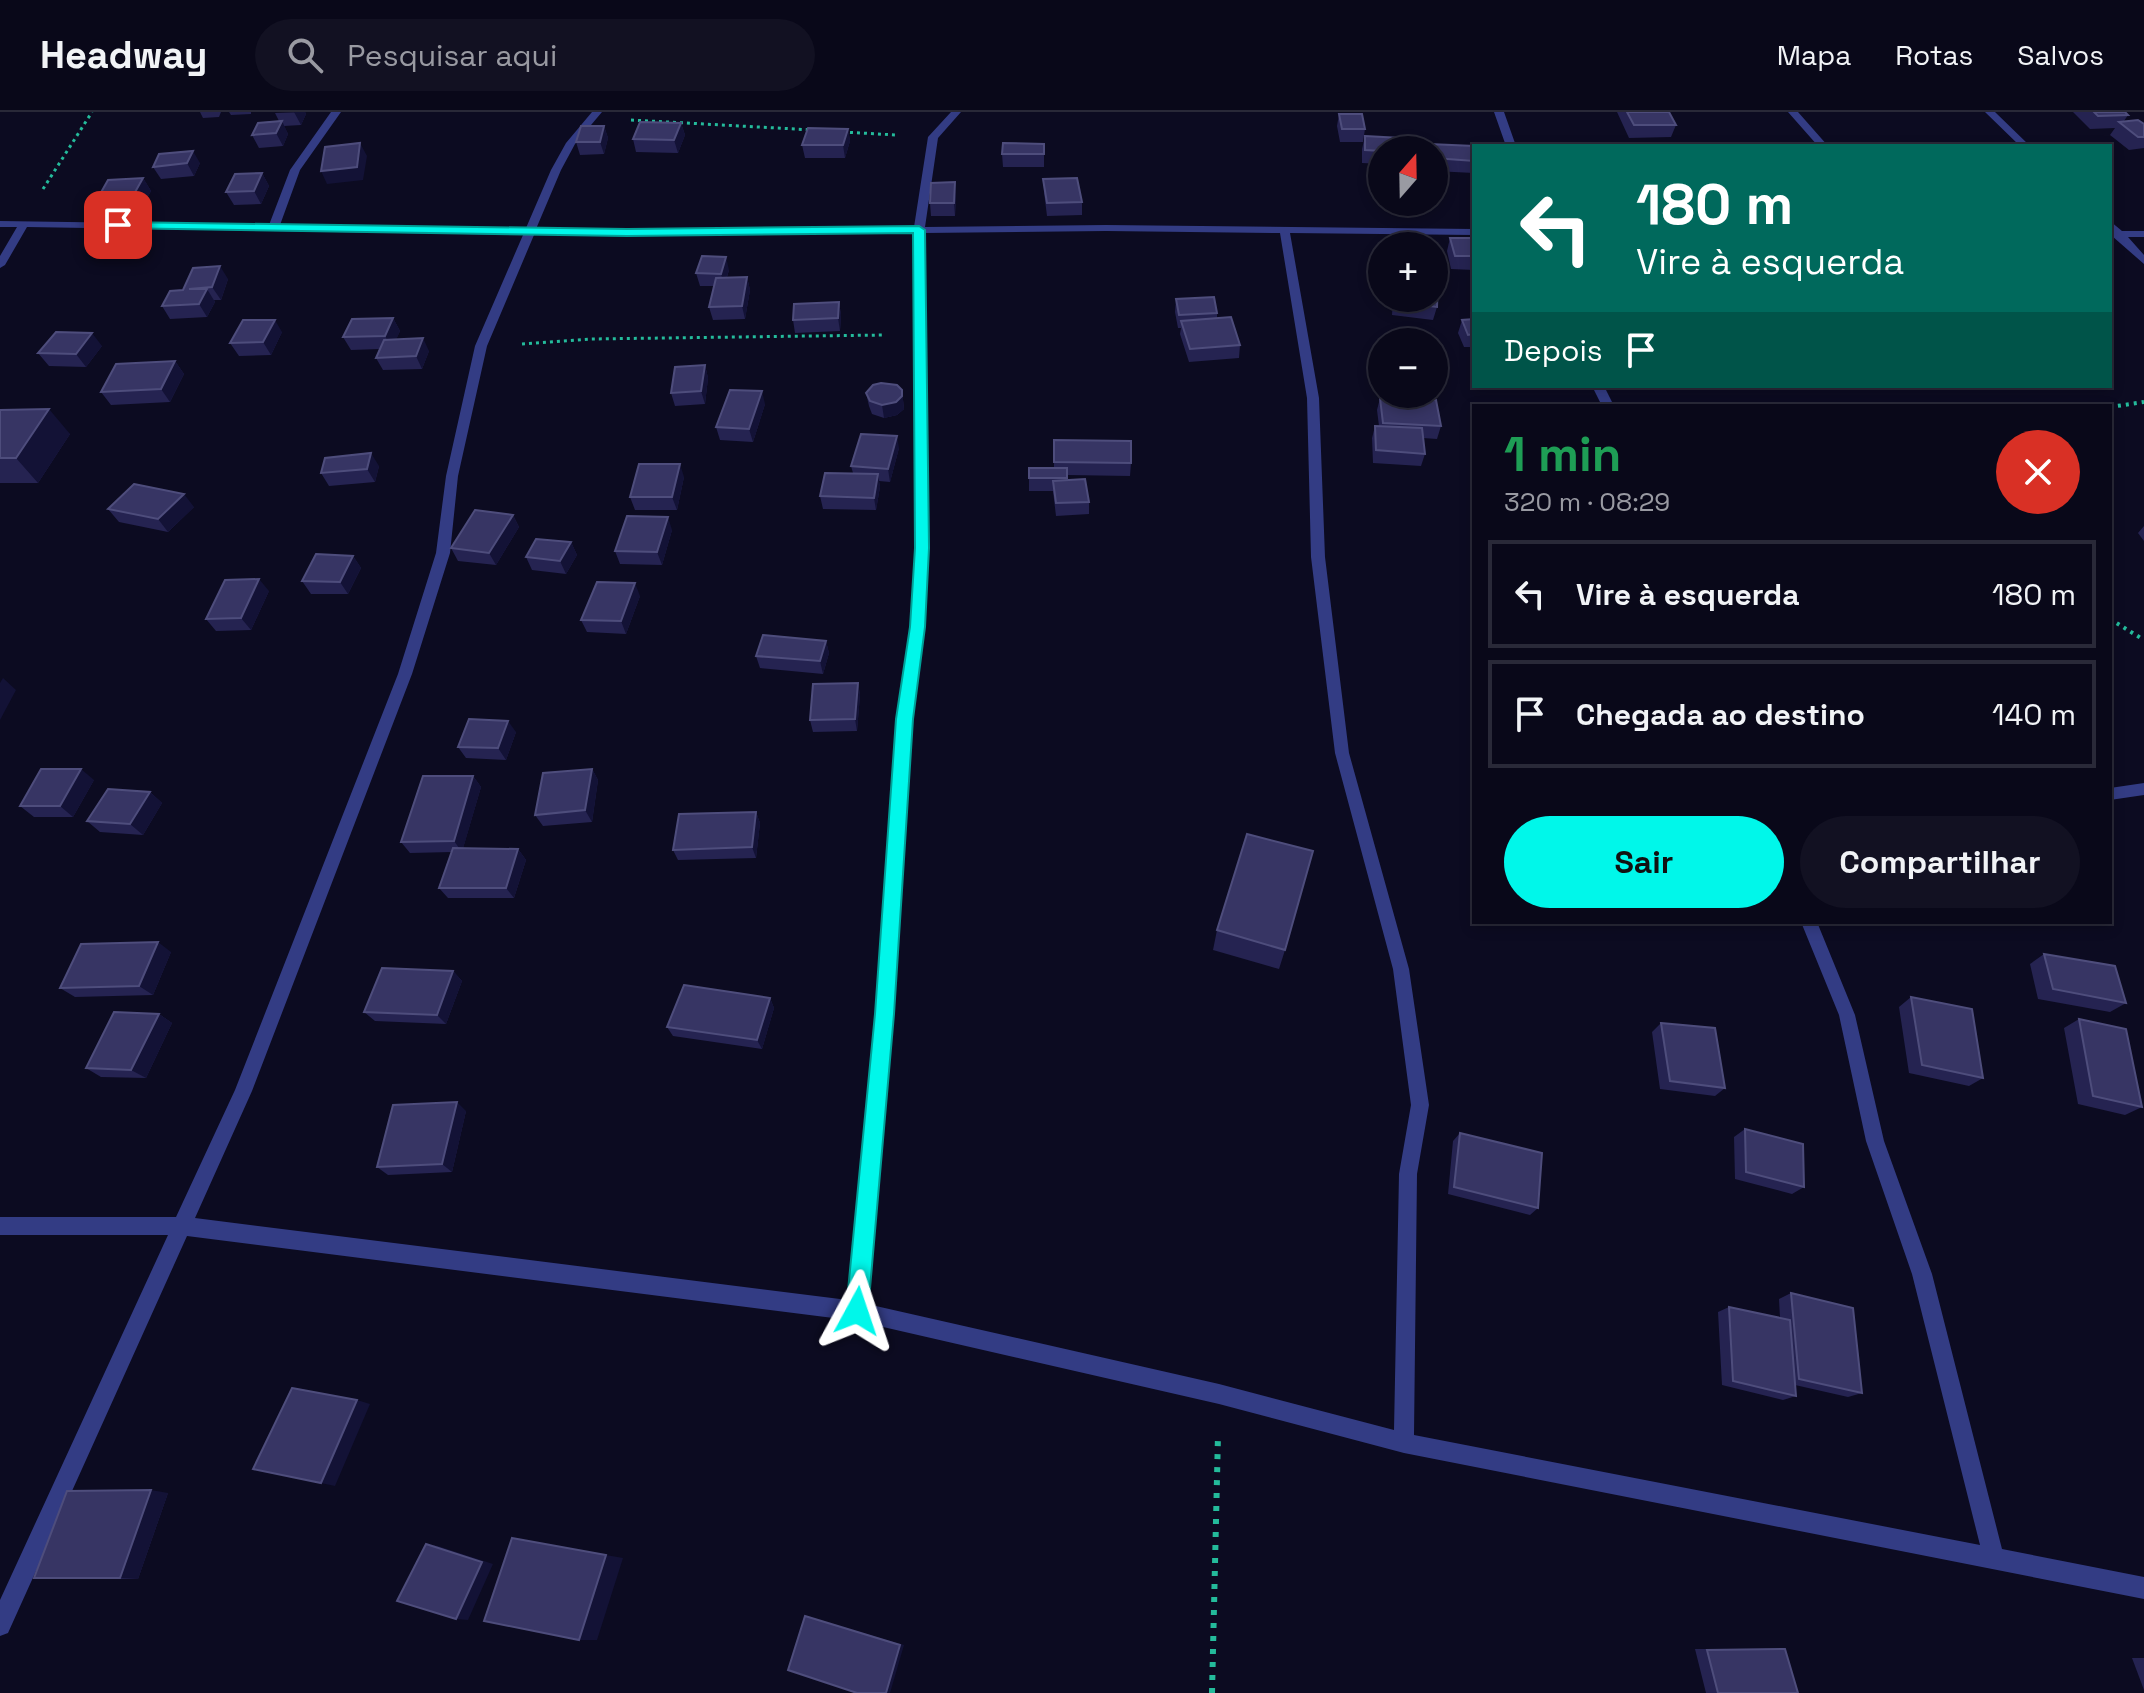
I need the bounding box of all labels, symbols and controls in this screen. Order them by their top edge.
search box [255,19,815,91]
text: Headway [40,31,207,79]
icon: search [283,33,327,77]
text: Pesquisar aqui [347,36,557,75]
text: Mapa [1777,37,1851,73]
text: Rotas [1895,37,1973,73]
text: Salvos [2017,37,2104,73]
north arrow [1368,136,1448,216]
map controls [1368,136,1448,408]
text: 180 m [1636,169,1793,240]
icon: left [1504,176,1608,280]
pin [84,191,152,259]
icon: arrive [96,203,140,247]
button: + [1368,232,1448,312]
text: Vire à esquerda [1636,239,1904,285]
button: − [1368,328,1448,408]
icon: arrive [1619,328,1663,372]
text: Depois [1504,331,1603,370]
text: 1 min [1504,424,1621,485]
button: close [1996,430,2080,514]
text: 320 m · 08:29 [1504,485,1670,519]
icon: left [1508,572,1552,616]
text: Vire à esquerda [1576,575,1800,614]
text: 180 m [1992,575,2076,614]
icon: arrive [1508,692,1552,736]
text: Chegada ao destino [1576,695,1865,734]
text: 140 m [1992,695,2076,734]
button: Sair [1504,816,1784,908]
button: Compartilhar [1800,816,2080,908]
position arrow [815,1269,899,1353]

